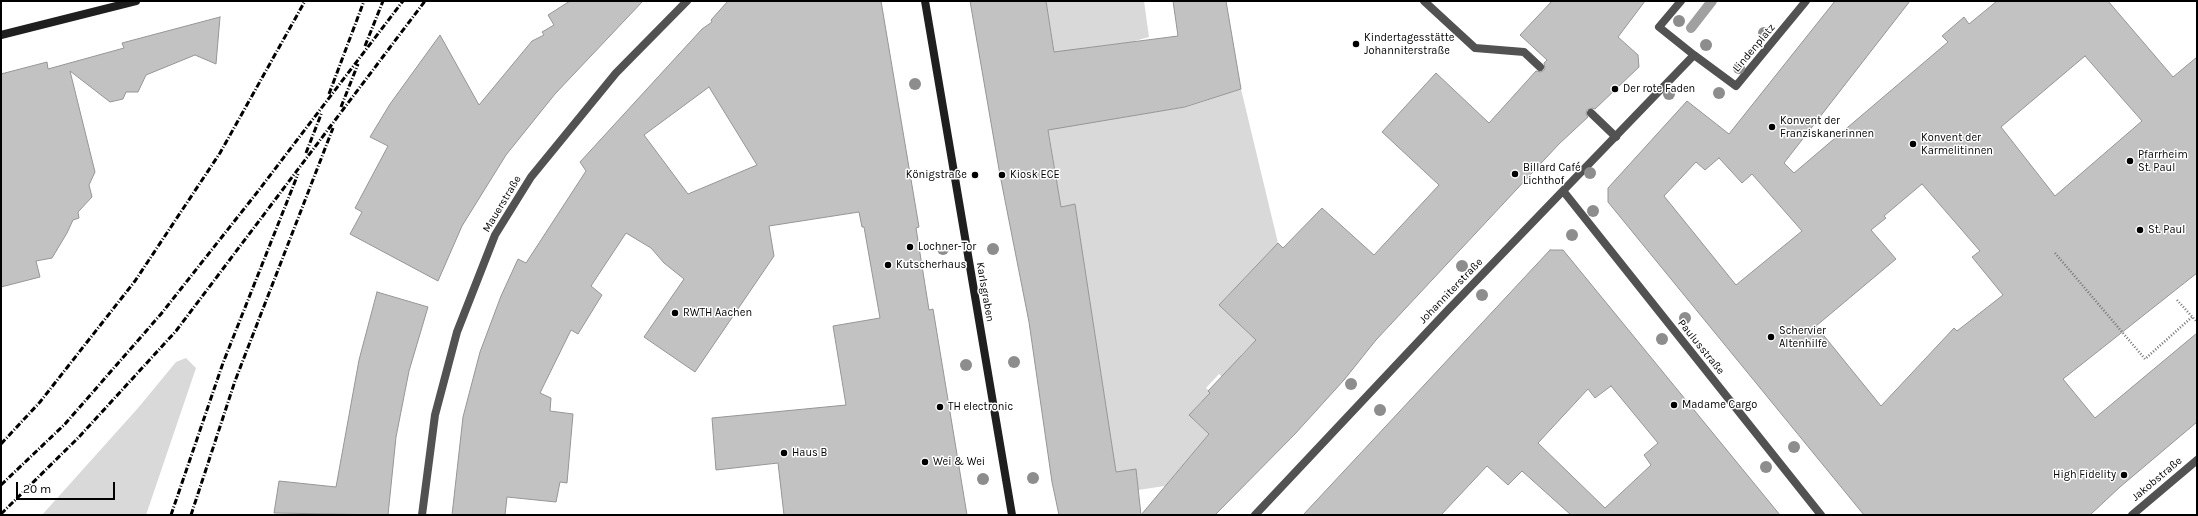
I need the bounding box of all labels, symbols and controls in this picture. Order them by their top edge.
street label: Lindenplatz [1730,21,1778,75]
place label: Kindertagesstätte Johanniterstraße [1364,31,1454,57]
marker: Kindertagesstätte Johanniterstraße [1351,39,1361,49]
place label: Der rote Faden [1623,82,1695,96]
marker: Der rote Faden [1610,84,1620,94]
place label: Konvent der Franziskanerinnen [1780,114,1874,140]
marker: Konvent der Franziskanerinnen [1767,122,1777,132]
place label: Konvent der Karmelitinnen [1921,131,1993,157]
marker: Konvent der Karmelitinnen [1908,139,1918,149]
place label: Pfarrheim St. Paul [2138,148,2188,174]
marker: Pfarrheim St. Paul [2125,156,2135,166]
place label: Billard Café Lichthof [1523,161,1581,187]
place label: Königstraße [906,168,967,182]
place label: Kiosk ECE [1010,168,1060,182]
marker: Billard Café Lichthof [1510,169,1520,179]
marker: Königstraße [970,170,980,180]
marker: Kiosk ECE [997,170,1007,180]
street label: Mauerstraße [480,173,524,235]
place label: St. Paul [2148,223,2185,237]
marker: St. Paul [2135,225,2145,235]
place label: Lochner-Tor [918,240,976,254]
marker: Lochner-Tor [905,242,915,252]
street label: Johanniterstraße [1416,256,1486,326]
place label: Kutscherhaus [896,258,966,272]
marker: Kutscherhaus [883,260,893,270]
street label: Karlsgraben [973,261,997,323]
place label: RWTH Aachen [683,306,752,320]
marker: RWTH Aachen [670,308,680,318]
street label: Paulusstraße [1675,317,1727,377]
place label: Schervier Altenhilfe [1779,324,1827,350]
marker: Schervier Altenhilfe [1766,332,1776,342]
place label: Madame Cargo [1682,398,1757,412]
place label: TH electronic [948,400,1013,414]
marker: Madame Cargo [1669,400,1679,410]
marker: TH electronic [935,402,945,412]
place label: Haus B [792,446,827,460]
marker: Haus B [779,448,789,458]
street label: Jakobstraße [2129,454,2185,504]
place label: Wei & Wei [933,455,985,469]
marker: Wei & Wei [920,457,930,467]
place label: High Fidelity [2053,468,2116,482]
marker: High Fidelity [2119,470,2129,480]
scale bar [18,474,117,500]
text: 20 m [23,482,51,496]

